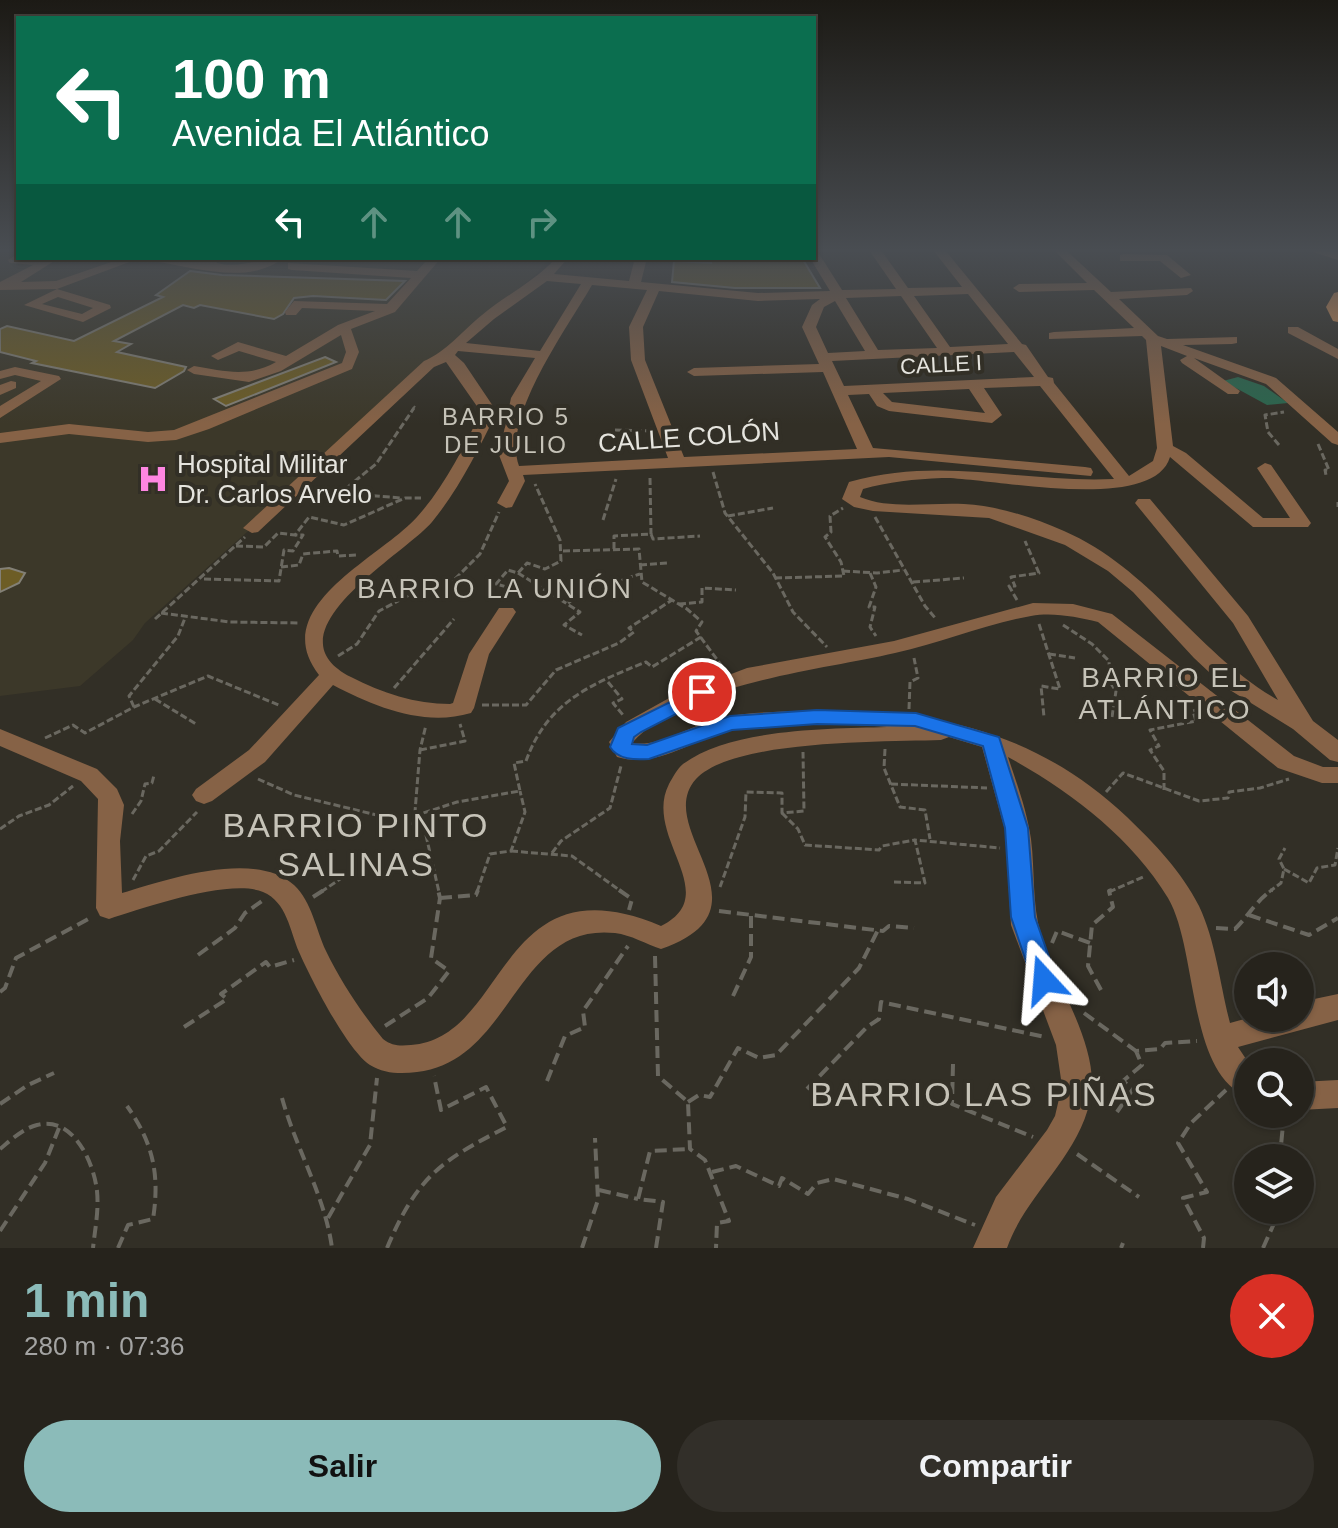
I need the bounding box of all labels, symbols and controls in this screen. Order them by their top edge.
text: 100 m [172,47,331,110]
icon: left [40,48,144,152]
text: Avenida El Atlántico [172,113,490,154]
icon: left [268,200,312,244]
icon: ahead [352,200,396,244]
icon: ahead [436,200,480,244]
icon: right [520,200,564,244]
street label: CALLE I [899,350,983,379]
district label: BARRIO 5 DE JULIO [442,403,570,458]
street label: CALLE COLÓN [597,416,781,458]
place label: Hospital Militar Dr. Carlos Arvelo [177,449,372,509]
hospital icon: Hospital Militar Dr. Carlos Arvelo [136,462,170,496]
district label: BARRIO LA UNIÓN [357,573,633,604]
pin [668,658,736,726]
district label: BARRIO EL ATLÁNTICO [1078,662,1252,725]
icon: arrive [680,670,724,714]
district label: BARRIO PINTO SALINAS [222,806,490,883]
position arrow [1002,938,1086,1022]
map controls [1234,952,1314,1224]
button: sound [1234,952,1314,1032]
button: search [1234,1048,1314,1128]
district label: BARRIO LAS PIÑAS [810,1075,1158,1113]
button: layers [1234,1144,1314,1224]
text: 1 min [24,1274,149,1327]
button: close [1230,1274,1314,1358]
text: 280 m · 07:36 [24,1331,184,1361]
button: Salir [24,1420,661,1512]
button: Compartir [677,1420,1314,1512]

